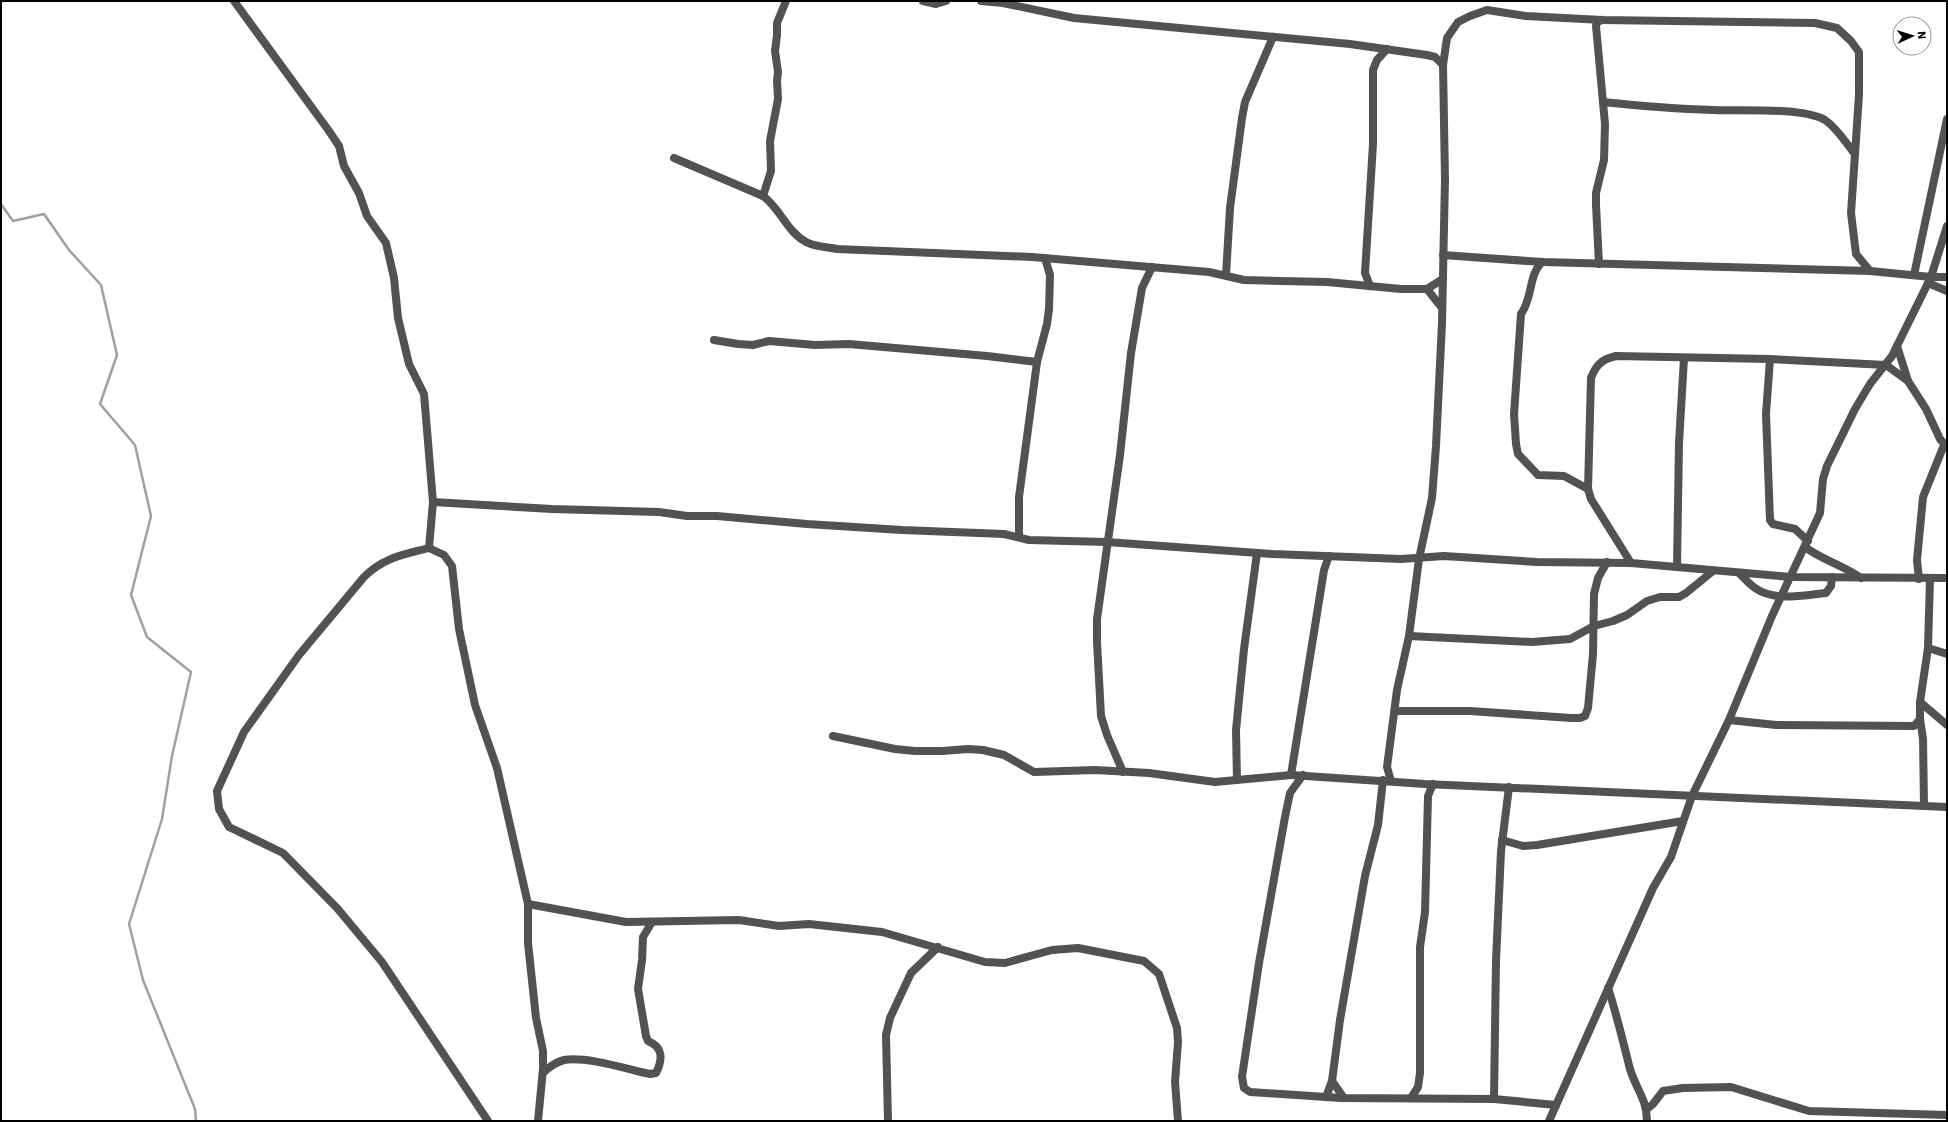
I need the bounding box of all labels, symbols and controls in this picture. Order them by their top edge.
north arrow [1892,16,1932,56]
text: N [1915,31,1929,40]

